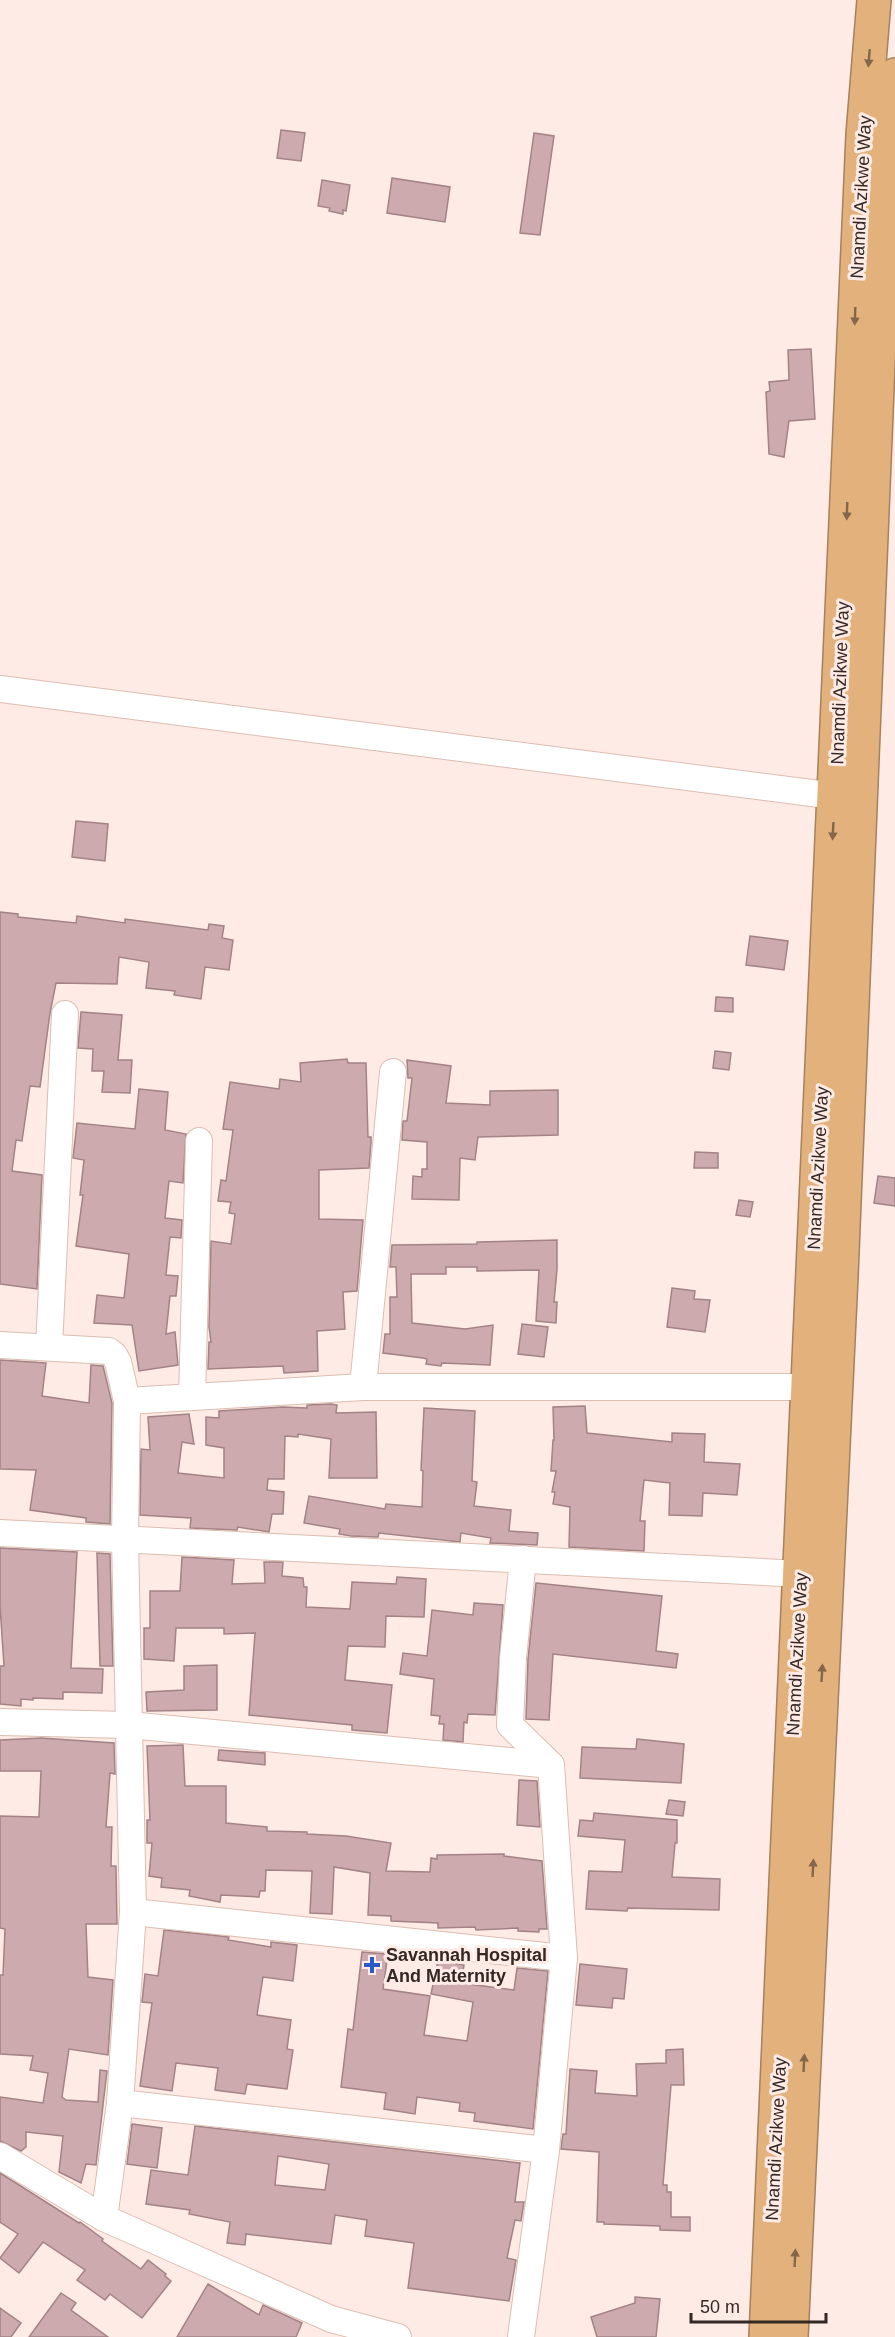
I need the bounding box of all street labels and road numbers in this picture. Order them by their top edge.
street label: Nnamdi Azikwe Way [847,115,875,279]
street label: Nnamdi Azikwe Way [827,601,853,765]
street label: Nnamdi Azikwe Way [804,1086,832,1250]
street label: Nnamdi Azikwe Way [783,1572,811,1736]
street label: Nnamdi Azikwe Way [762,2057,790,2221]

